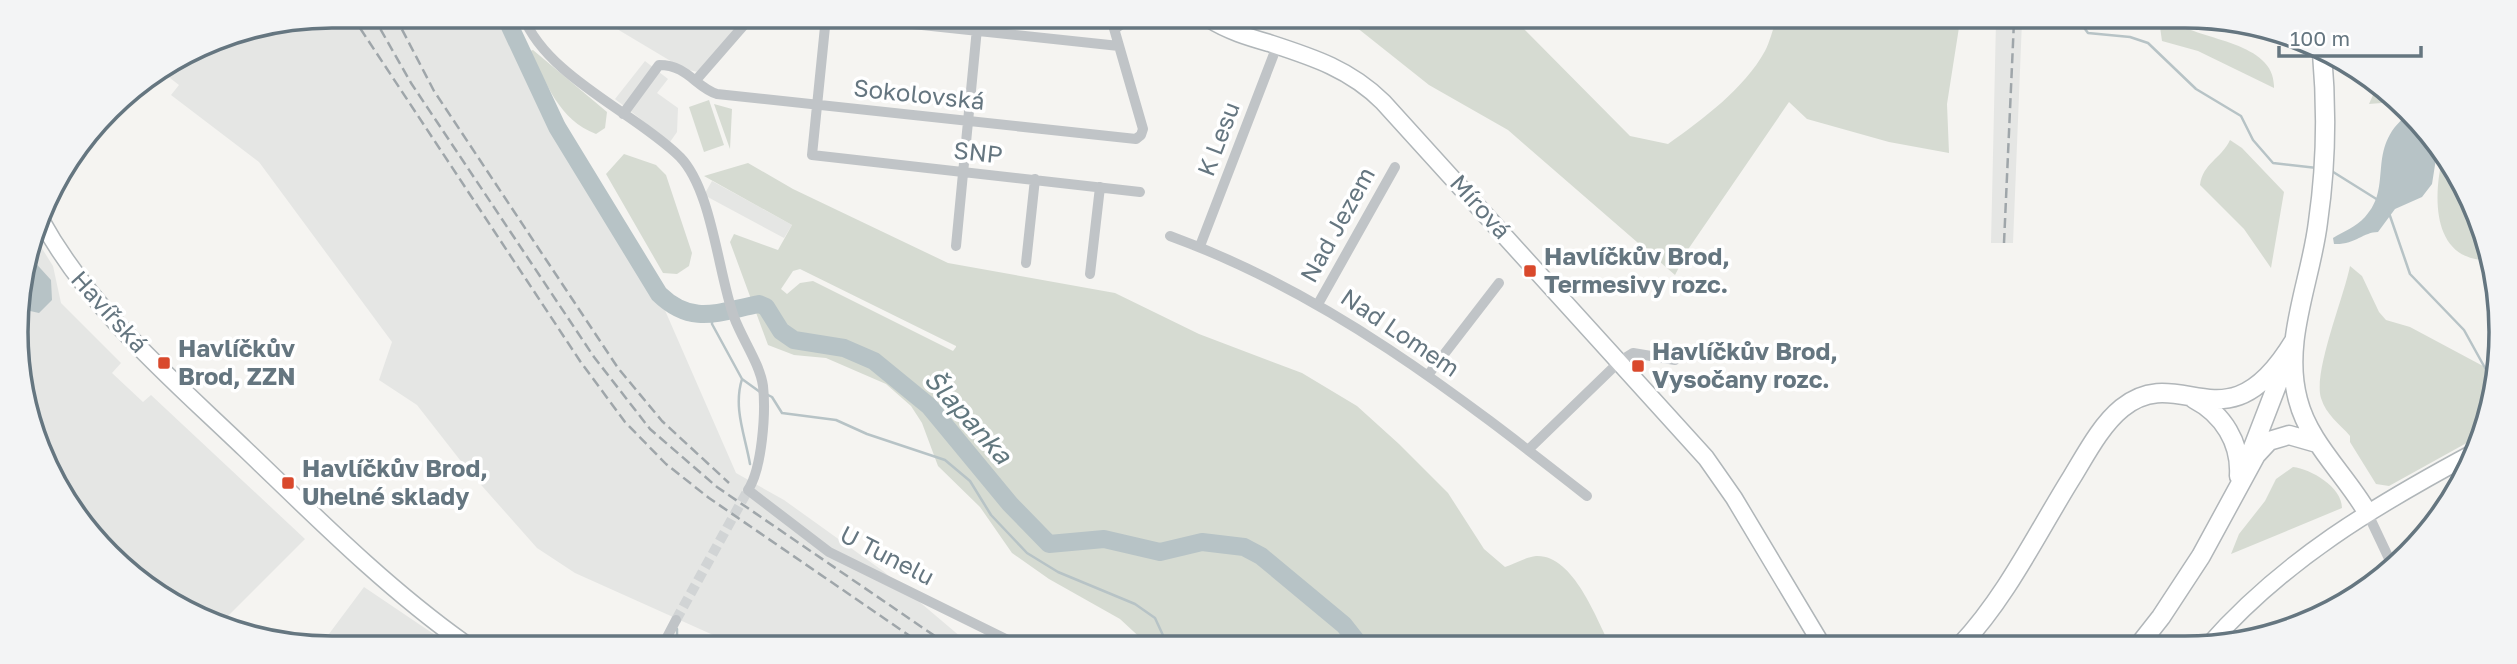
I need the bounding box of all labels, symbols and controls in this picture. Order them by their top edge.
scale bar [2279,14,2421,58]
text: 100 m [2290,25,2350,51]
street label: Sokolovská [852,72,986,115]
street label: K Lesu [1190,97,1245,180]
street label: SNP [952,135,1004,169]
street label: Nad Jezem [1293,162,1380,287]
street label: Mírová [1445,168,1517,244]
place label: Havlíčkův Brod, Termesivy rozc. [1544,241,1730,298]
marker: Havlíčkův Brod, Termesivy rozc. [1522,263,1538,279]
street label: Havířská [66,264,154,358]
street label: Nad Lomem [1336,281,1466,382]
place label: Havlíčkův Brod, ZZN [178,333,296,390]
place label: Havlíčkův Brod, Vysočany rozc. [1652,336,1838,393]
marker: Havlíčkův Brod, ZZN [156,355,172,371]
marker: Havlíčkův Brod, Vysočany rozc. [1630,358,1646,374]
water label: Šlapanka [918,363,1019,471]
place label: Havlíčkův Brod, Uhelné sklady [302,453,488,510]
marker: Havlíčkův Brod, Uhelné sklady [280,475,296,491]
street label: U Tunelu [836,519,940,591]

